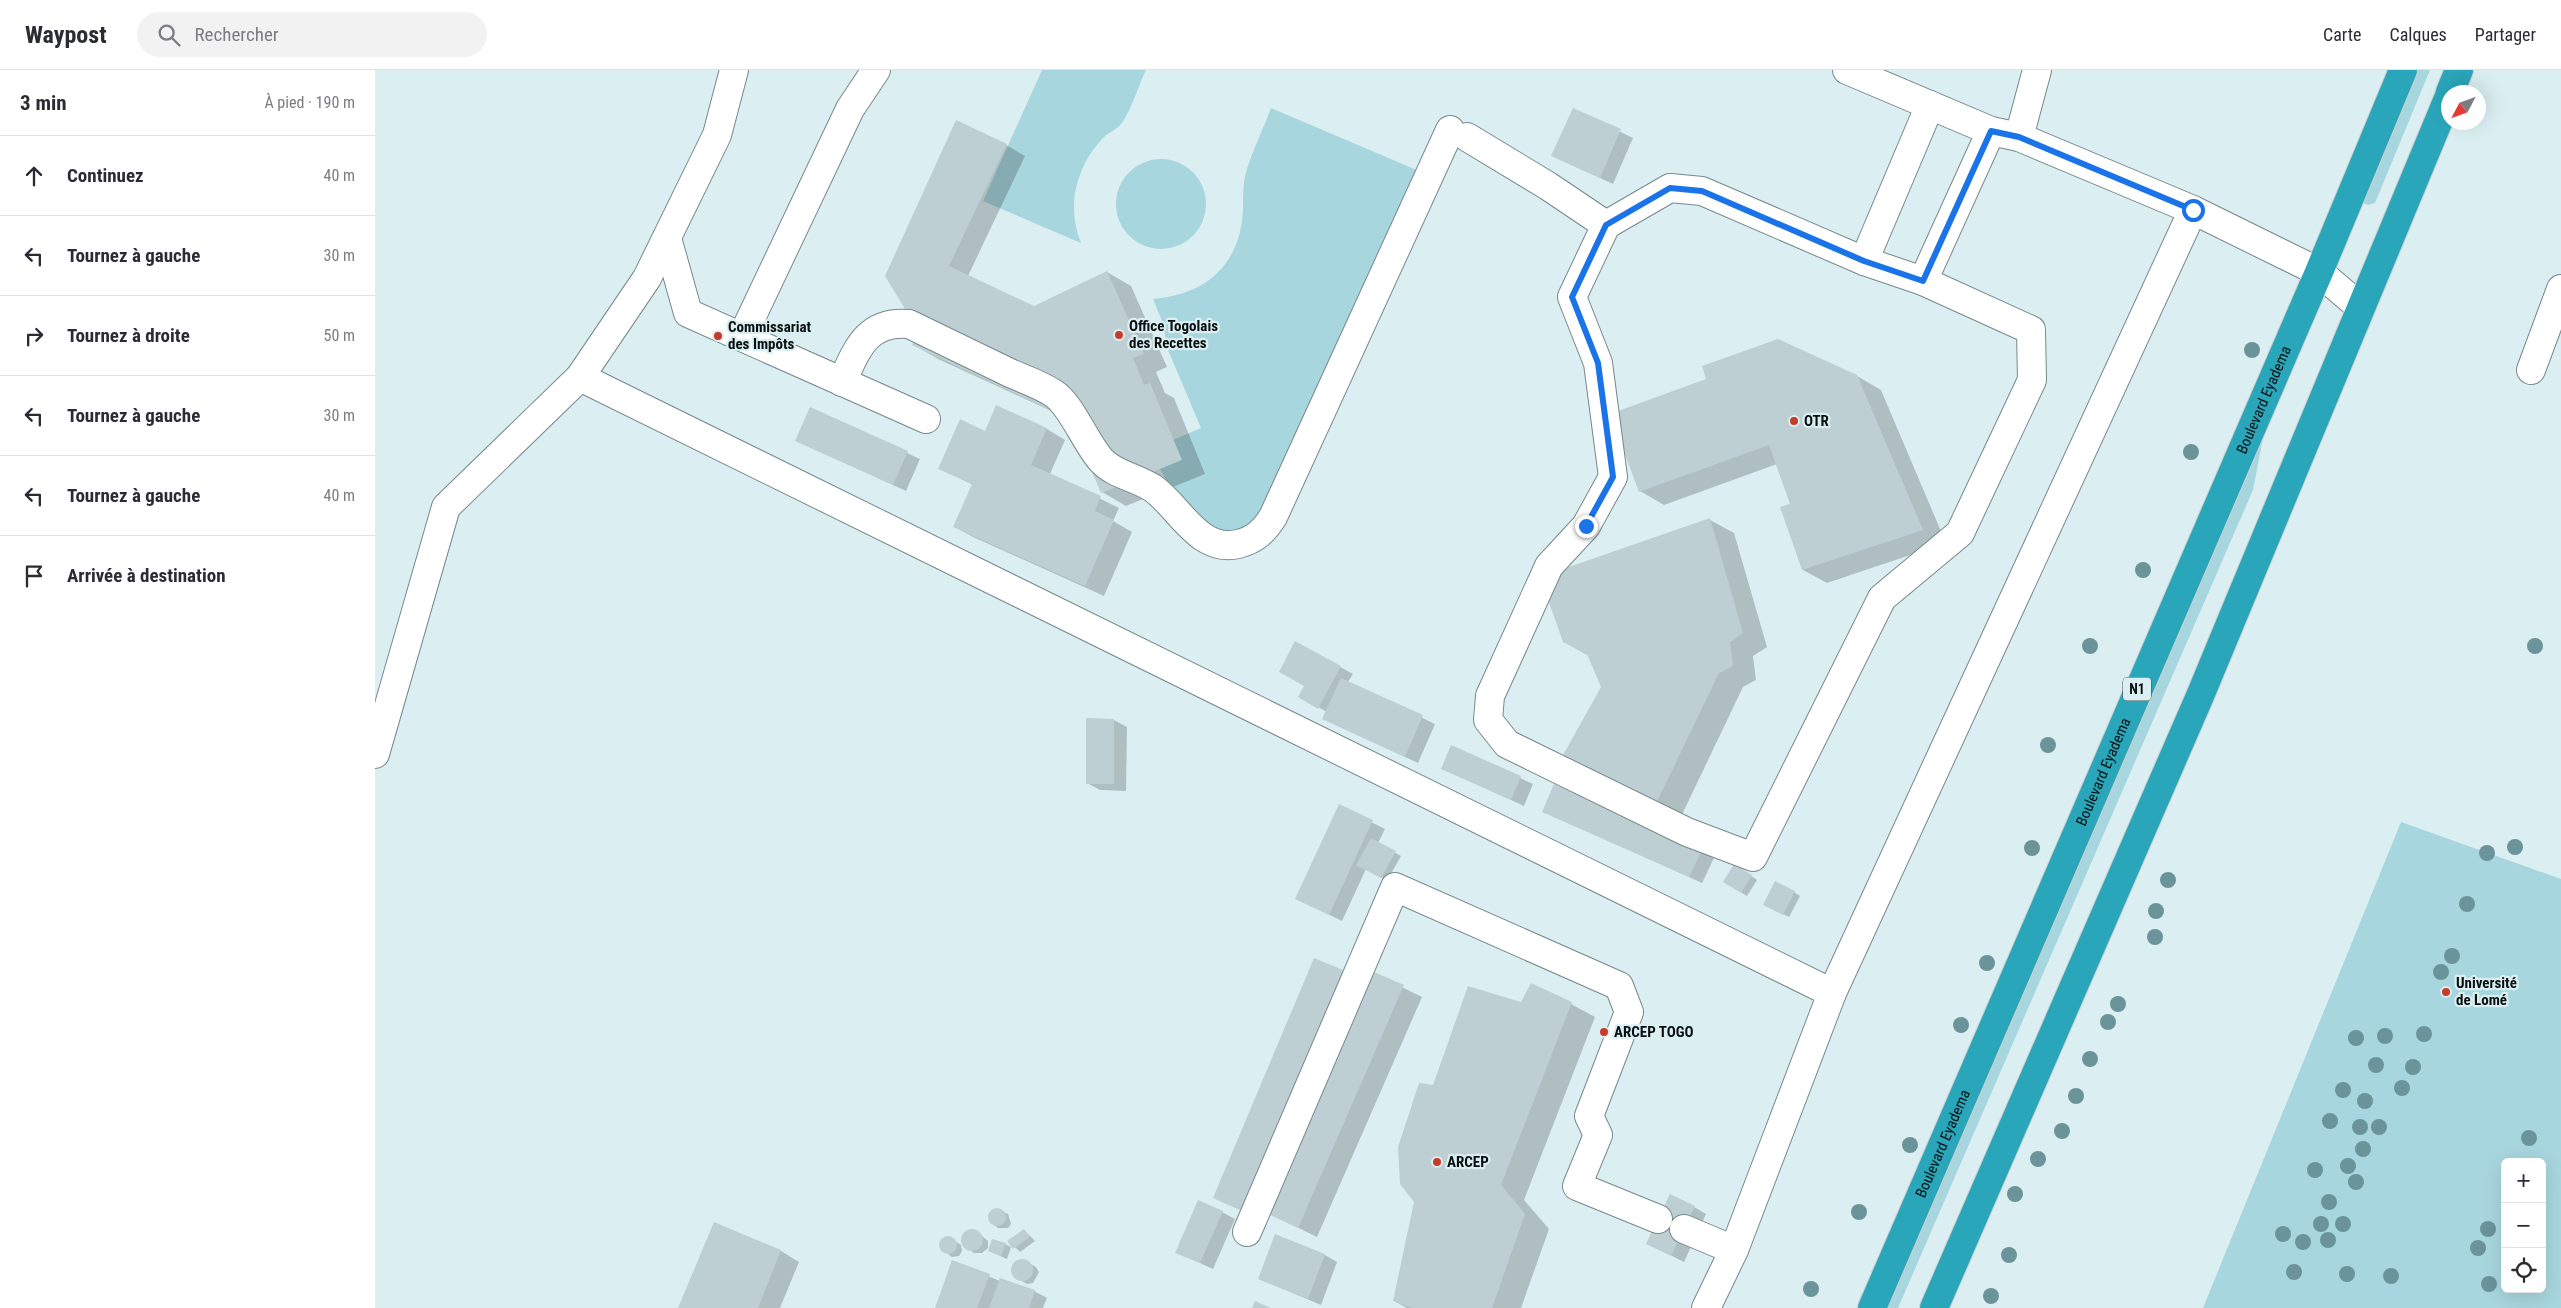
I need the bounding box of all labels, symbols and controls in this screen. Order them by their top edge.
search box [137,12,487,57]
text: Waypost [25,21,107,49]
icon: search [155,21,183,49]
text: Rechercher [195,23,279,46]
text: Carte [2323,24,2362,45]
text: Calques [2390,24,2447,45]
text: Partager [2475,24,2536,45]
north arrow [2441,85,2486,130]
text: 3 min [20,91,67,115]
text: À pied · 190 m [264,93,355,112]
icon: ahead [20,162,48,190]
text: Continuez [67,164,144,187]
text: 40 m [323,166,355,185]
route start [2182,199,2205,222]
icon: left [20,242,48,270]
text: Tournez à gauche [67,244,200,267]
text: 30 m [323,246,355,265]
place label: Office Togolais des Recettes [1129,317,1218,352]
place label: Commissariat des Impôts [728,318,812,353]
icon: right [20,322,48,350]
text: Tournez à droite [67,324,190,347]
text: 50 m [323,326,355,345]
marker: Office Togolais des Recettes [1113,329,1125,341]
marker: Commissariat des Impôts [712,330,724,342]
street label: Boulevard Eyadema [2233,343,2295,457]
icon: left [20,402,48,430]
text: Tournez à gauche [67,404,200,427]
text: 30 m [323,406,355,425]
place label: OTR [1804,412,1829,430]
marker: OTR [1788,415,1800,427]
icon: left [20,482,48,510]
text: Tournez à gauche [67,484,200,507]
text: 40 m [323,486,355,505]
route end [1575,515,1598,538]
icon: arrive [20,562,48,590]
text: Arrivée à destination [67,564,226,587]
road number: N1 [2123,678,2151,700]
street label: Boulevard Eyadema [2072,715,2135,829]
place label: Université de Lomé [2456,974,2517,1009]
marker: Université de Lomé [2440,986,2452,998]
place label: ARCEP TOGO [1614,1023,1694,1041]
marker: ARCEP TOGO [1598,1026,1610,1038]
street label: Boulevard Eyadema [1912,1087,1974,1200]
place label: ARCEP [1447,1153,1489,1171]
marker: ARCEP [1431,1156,1443,1168]
map controls [2501,1158,2546,1293]
button: + [2501,1158,2546,1203]
button: − [2501,1203,2546,1248]
button: locate [2501,1248,2546,1293]

